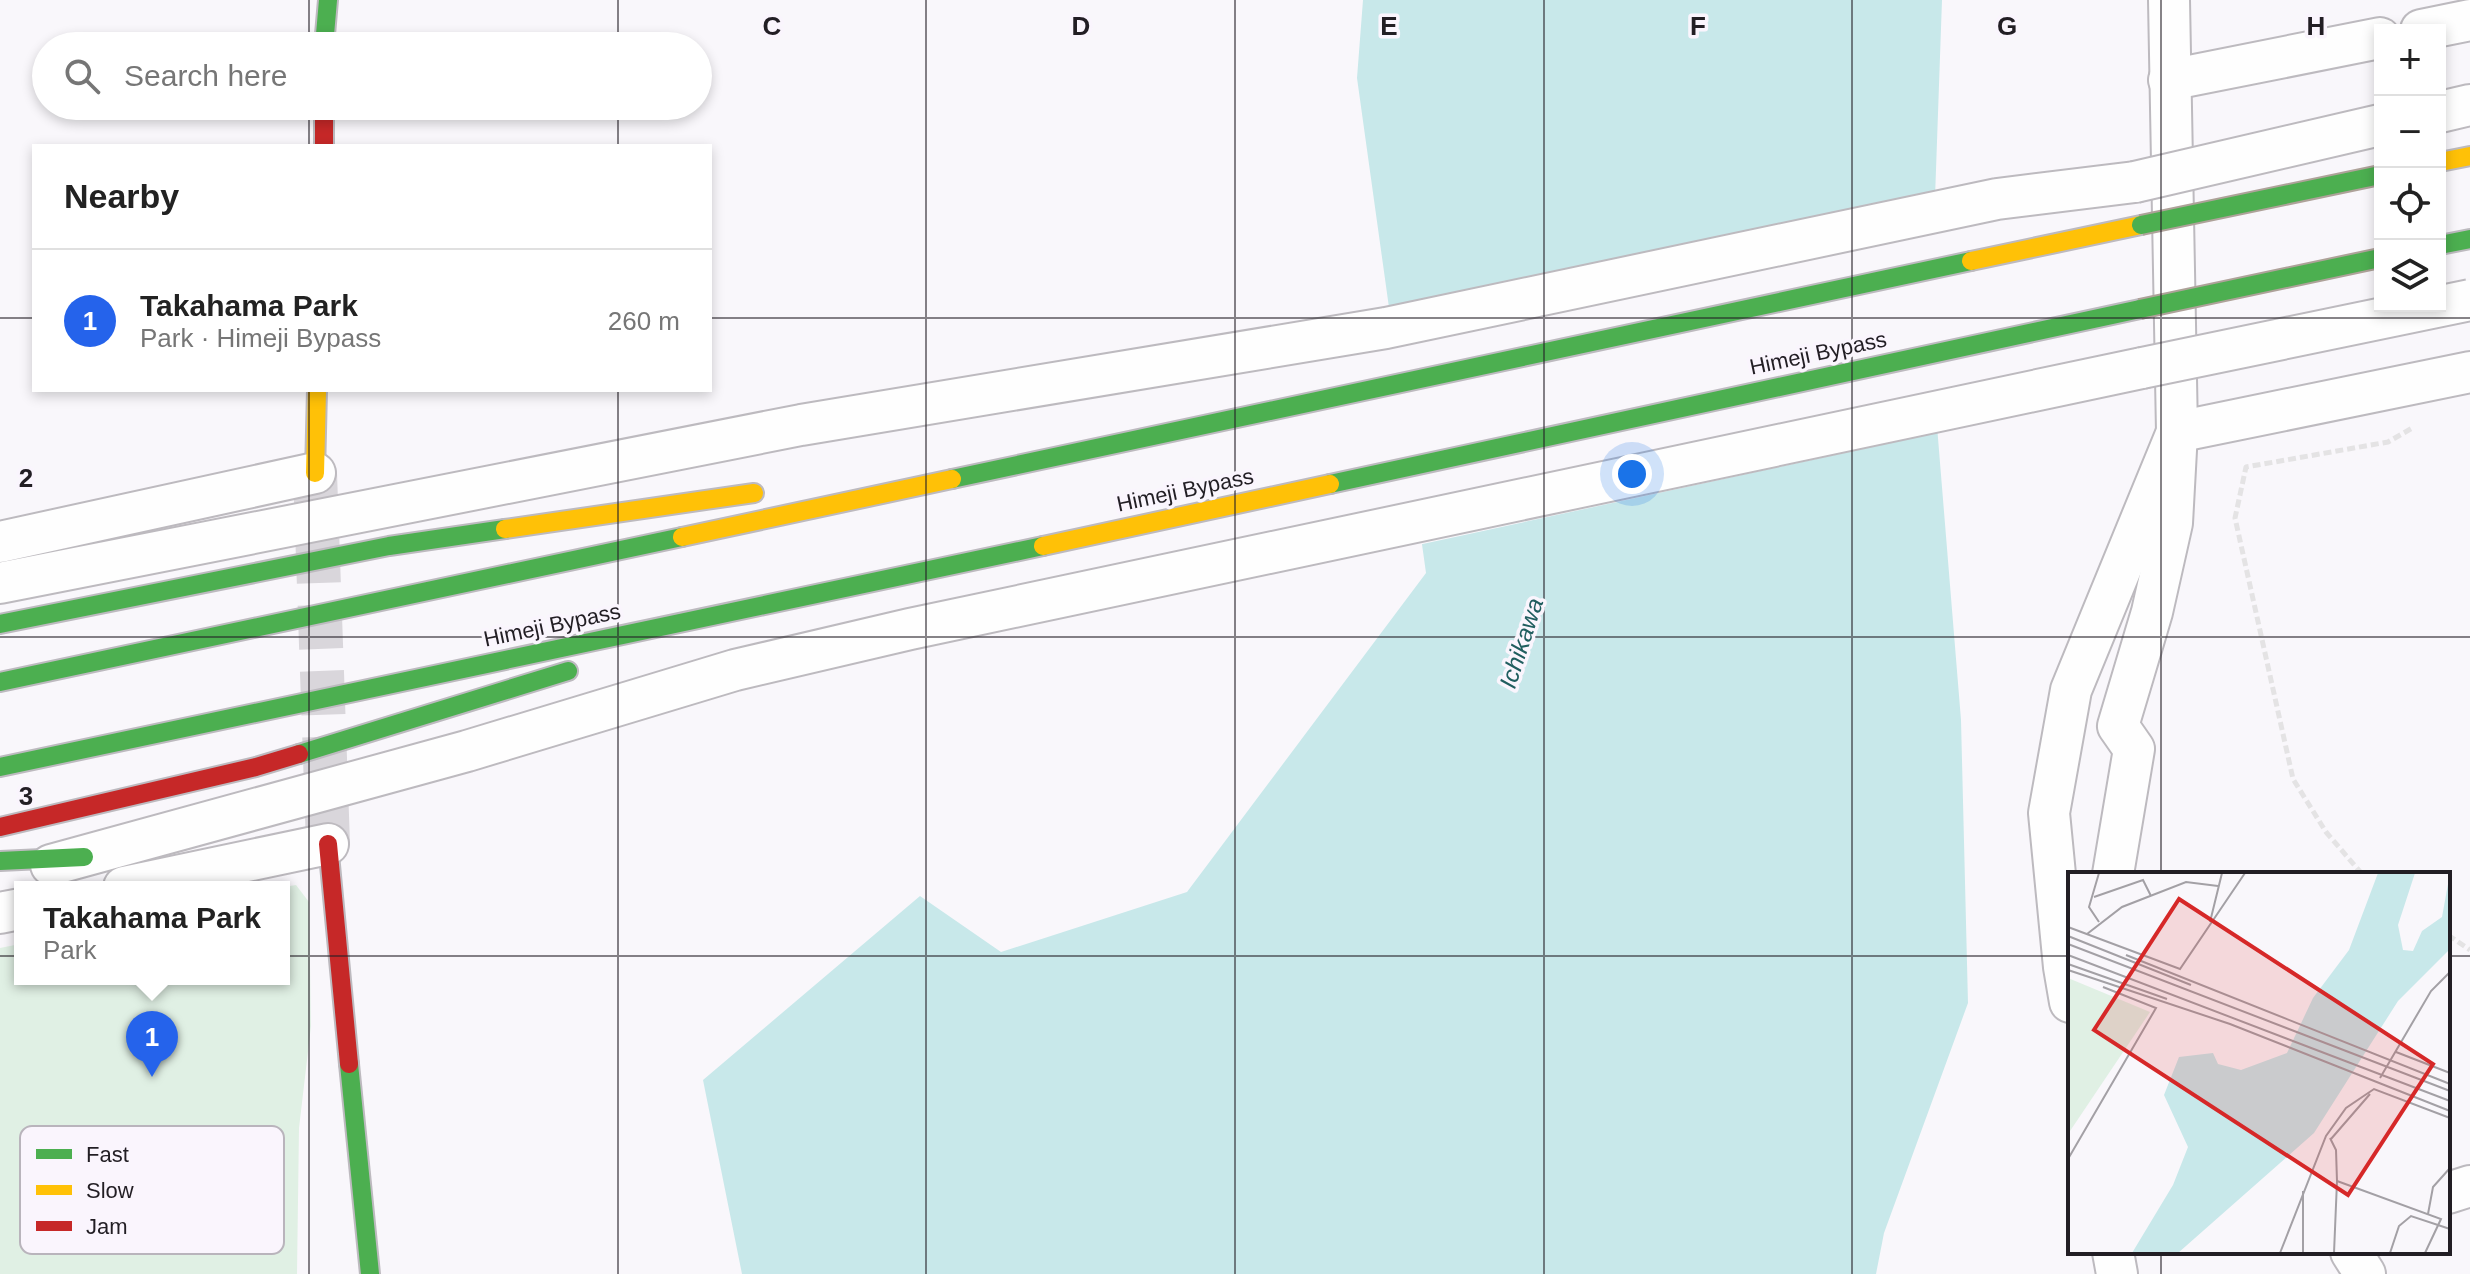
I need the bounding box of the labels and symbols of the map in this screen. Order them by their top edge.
text: C [763,11,782,41]
text: D [1072,11,1090,41]
text: E [1380,11,1398,41]
text: F [1690,11,1706,41]
text: G [1997,11,2017,41]
text: H [2307,11,2325,41]
street label: Himeji Bypass [1747,326,1889,380]
your location [1612,454,1652,494]
text: 2 [19,463,33,493]
street label: Himeji Bypass [1114,463,1256,517]
water label: Ichikawa [1494,594,1548,692]
street label: Himeji Bypass [481,598,623,652]
text: 3 [19,781,33,811]
inset map [2068,872,2450,1254]
pin: 1 [126,1011,178,1077]
legend [20,1126,284,1254]
text: Fast [86,1142,129,1167]
text: Slow [86,1178,134,1203]
text: Jam [86,1214,128,1239]

